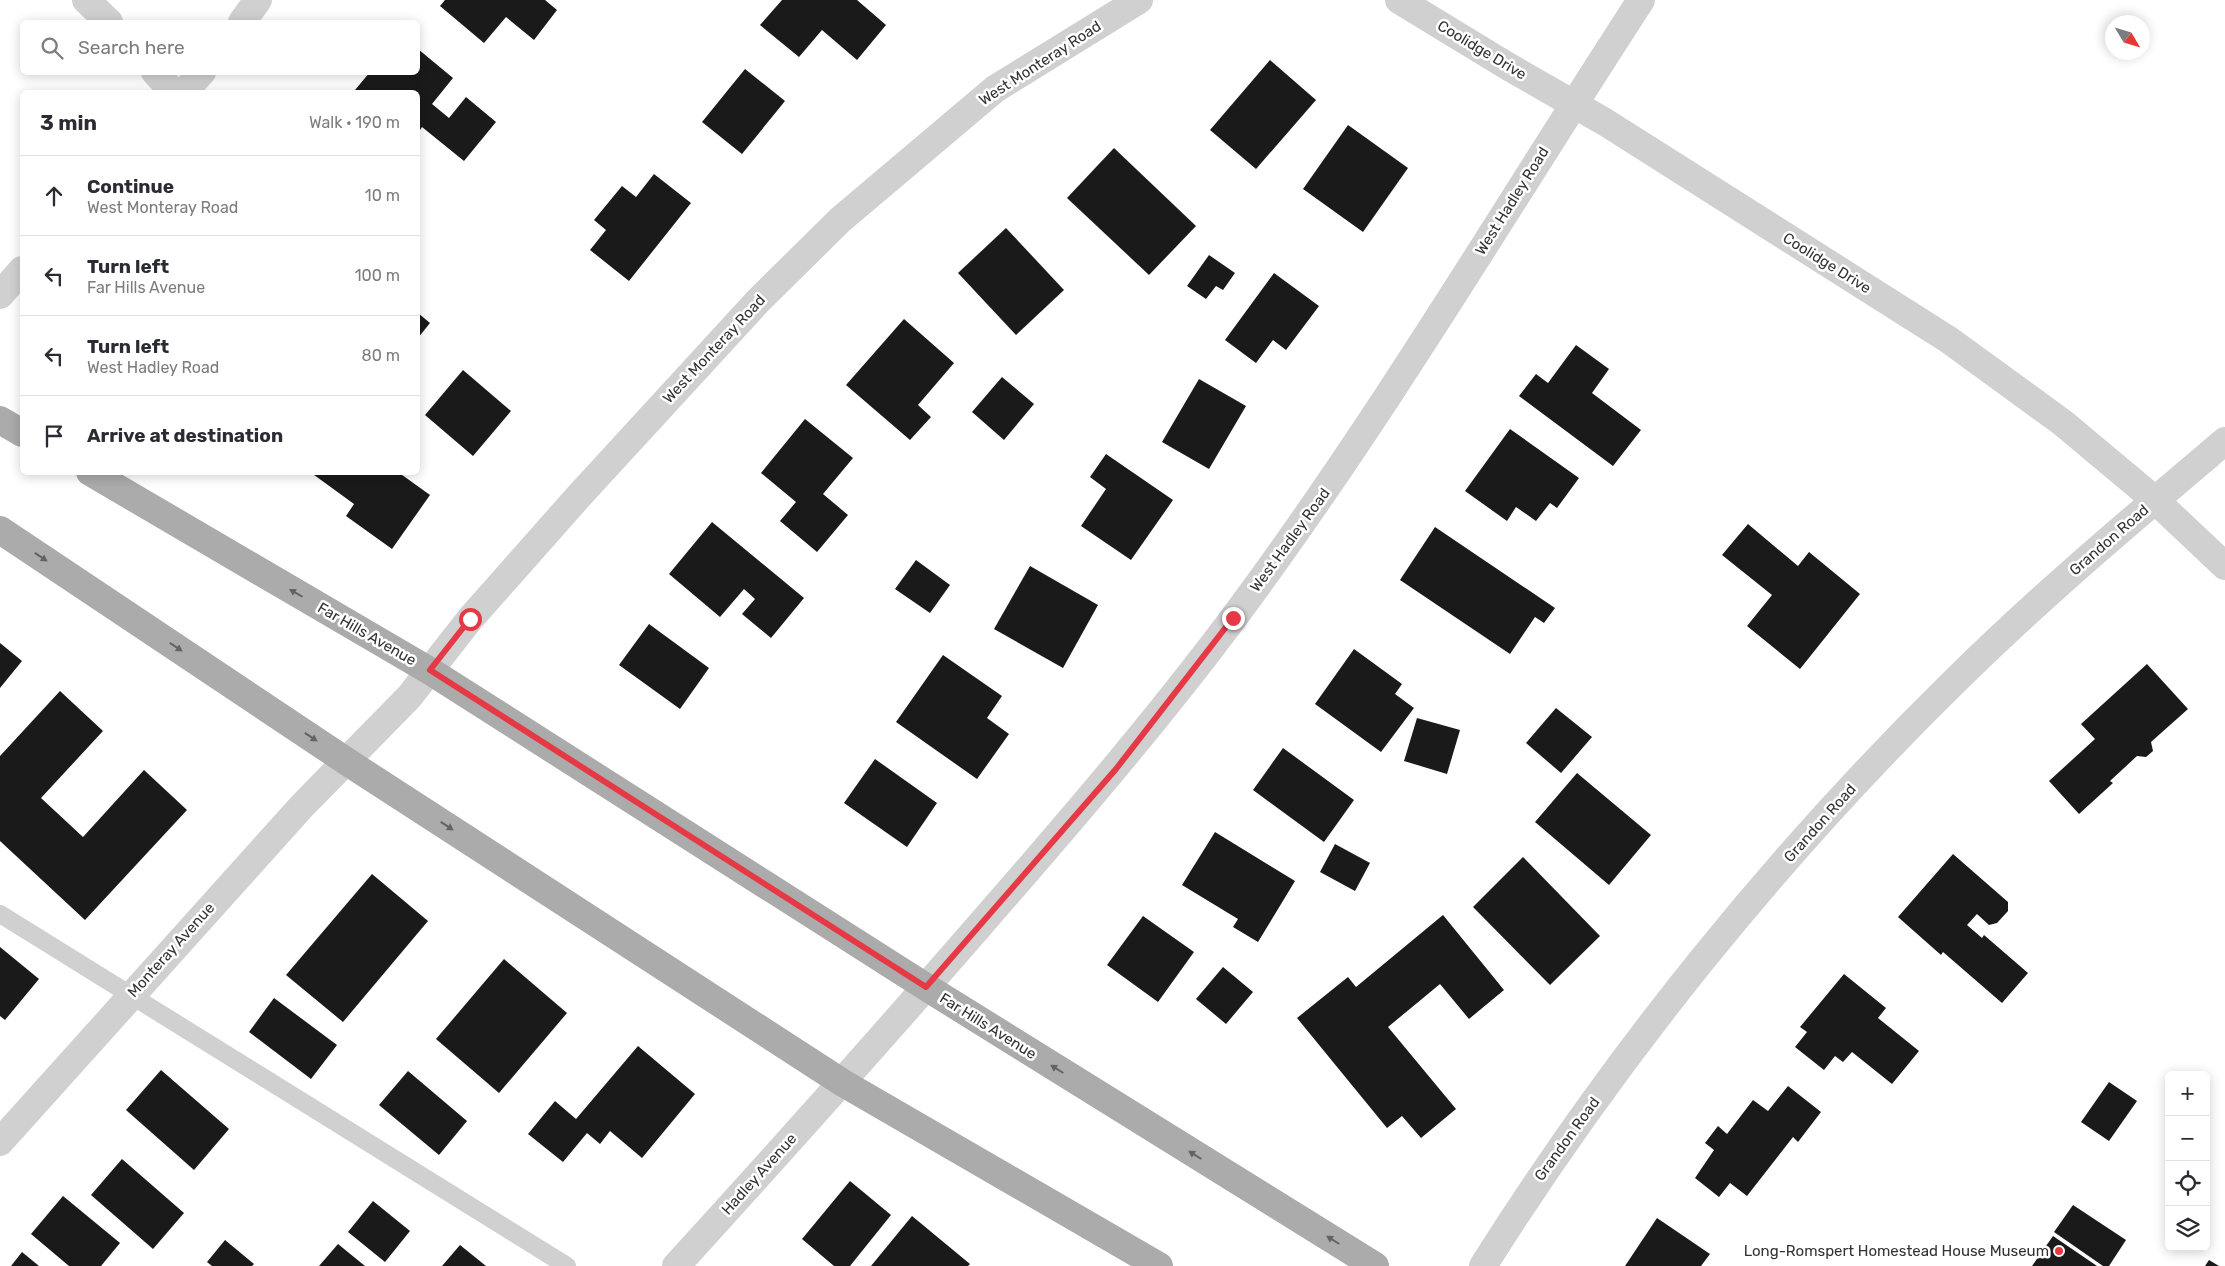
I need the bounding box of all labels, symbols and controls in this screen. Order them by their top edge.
north arrow [2105,15,2150,60]
street label: Coolidge Drive [1434,16,1530,84]
street label: West Monteray Road [976,17,1104,109]
search box [20,20,420,75]
icon: search [38,34,66,62]
text: Search here [78,36,185,59]
text: 3 min [40,110,97,135]
text: Walk · 190 m [309,113,400,132]
street label: West Hadley Road [1471,144,1553,258]
text: Continue [87,175,174,198]
icon: ahead [40,182,68,210]
text: 10 m [365,186,400,205]
text: West Monteray Road [87,198,238,217]
street label: Coolidge Drive [1780,229,1874,297]
text: Turn left [87,255,169,278]
icon: left [40,262,68,290]
text: 100 m [355,266,400,285]
text: Far Hills Avenue [87,278,205,297]
street label: West Monteray Road [659,291,769,407]
text: Turn left [87,335,169,358]
icon: left [40,342,68,370]
text: 80 m [362,346,400,365]
text: West Hadley Road [87,358,219,377]
icon: arrive [40,422,68,450]
text: Arrive at destination [87,424,283,447]
street label: West Hadley Road [1246,485,1334,595]
street label: Grandon Road [2066,501,2152,579]
one-way arrow [34,552,47,562]
one-way arrow [290,588,303,597]
street label: Far Hills Avenue [315,599,419,669]
route end [1222,607,1245,630]
route start [459,608,482,631]
one-way arrow [169,642,182,652]
one-way arrow [304,733,318,742]
street label: Grandon Road [1780,780,1860,866]
one-way arrow [440,821,454,831]
street label: Monteray Avenue [124,899,218,1001]
street label: Far Hills Avenue [936,989,1040,1063]
one-way arrow [1051,1064,1064,1073]
map controls [2165,1071,2210,1251]
button: + [2165,1071,2210,1116]
street label: Grandon Road [1531,1094,1603,1184]
button: − [2165,1116,2210,1161]
street label: Hadley Avenue [718,1130,800,1218]
one-way arrow [1189,1150,1202,1159]
button: locate [2165,1161,2210,1206]
button: layers [2165,1206,2210,1251]
one-way arrow [1327,1236,1340,1245]
place label: Long-Romspert Homestead House Museum [1744,1242,2049,1260]
marker: Long-Romspert Homestead House Museum [2053,1245,2065,1257]

